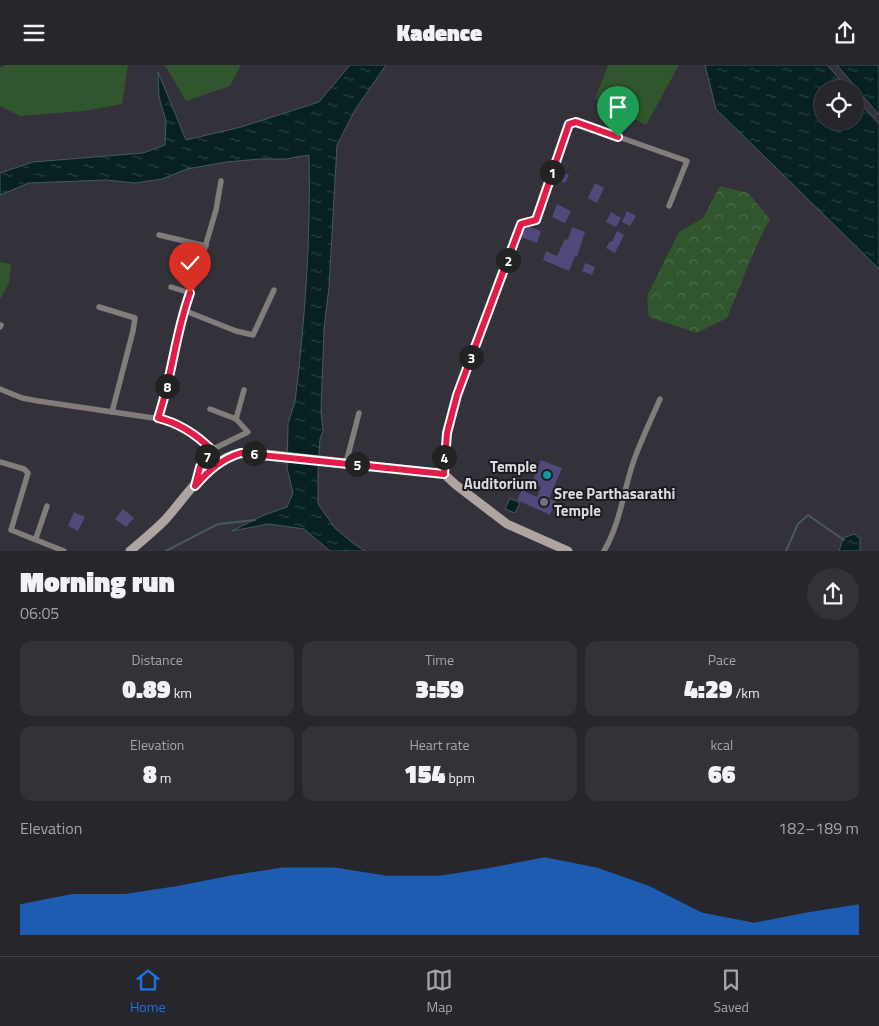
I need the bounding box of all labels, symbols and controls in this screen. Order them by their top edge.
text: Kadence [397,16,482,50]
icon: menu [20,19,48,47]
icon: share [831,19,859,47]
map controls [814,80,864,130]
button: locate [814,80,864,130]
pin [597,86,639,137]
icon: arrive [604,93,632,121]
pin: 1 [540,159,564,185]
text: 1 [549,162,556,183]
pin [169,242,211,293]
pin: 2 [496,247,520,273]
icon: check [176,249,204,277]
text: 2 [505,250,512,271]
pin: 3 [458,345,484,369]
text: 3 [468,347,475,368]
pin: 8 [154,373,180,399]
text: 8 [164,376,171,397]
pin: 6 [242,441,266,465]
pin: 7 [194,443,220,469]
text: 6 [251,443,258,464]
pin: 4 [432,445,456,469]
text: 7 [204,446,211,467]
text: 4 [441,447,448,468]
pin: 5 [344,451,370,477]
text: 5 [354,454,361,475]
place label: Temple Auditorium [464,455,537,495]
marker: Temple Auditorium [541,469,553,481]
place label: Sree Parthasarathi Temple [554,482,675,522]
marker: Sree Parthasarathi Temple [538,496,550,508]
text: Morning run [20,560,175,603]
button: share [807,568,859,620]
text: 06:05 [20,601,59,625]
text: Distance [132,649,183,670]
text: Time [425,649,454,670]
text: Pace [708,649,736,670]
text: 0.89 [122,670,171,708]
text: 3:59 [415,670,464,708]
text: 4:29 [684,670,732,708]
text: km [171,682,192,703]
text: /km [732,682,760,703]
text: Elevation [130,734,184,755]
text: Heart rate [409,734,470,755]
text: kcal [710,734,733,755]
text: 8 [143,755,157,793]
text: 154 [404,755,445,793]
text: 66 [708,755,736,793]
text: m [157,767,171,788]
text: bpm [445,767,475,788]
text: Elevation [20,816,82,840]
text: 182–189 m [778,816,859,840]
tab: Home [130,966,166,1017]
tab: Map [425,966,453,1017]
tab: Saved [713,966,749,1017]

